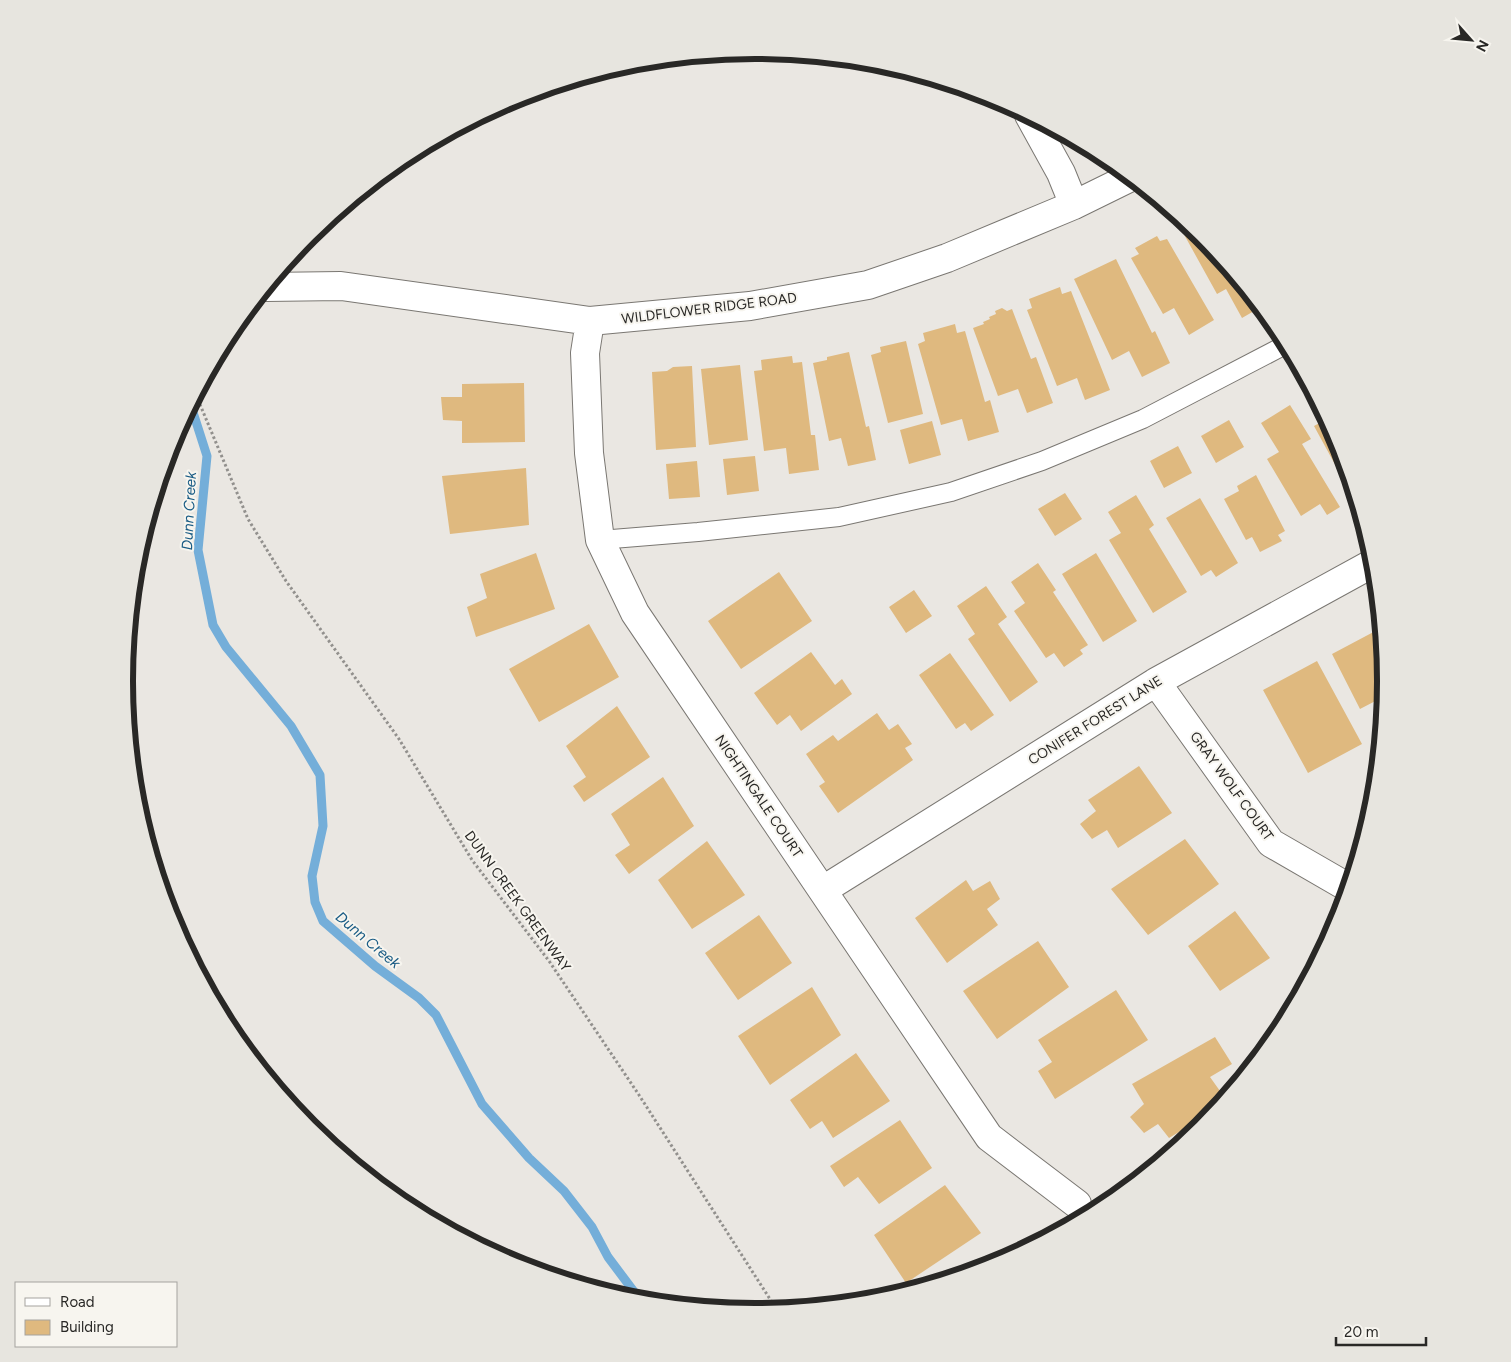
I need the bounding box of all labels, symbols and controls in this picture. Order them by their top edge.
north arrow [1446,15,1496,65]
text: N [1472,37,1492,54]
street label: WILDFLOWER RIDGE ROAD [620,289,798,328]
water label: Dunn Creek [178,470,200,551]
street label: CONIFER FOREST LANE [1025,672,1165,769]
street label: GRAY WOLF COURT [1186,728,1277,844]
street label: NIGHTINGALE COURT [711,732,806,861]
street label: DUNN CREEK GREENWAY [461,828,575,975]
water label: Dunn Creek [332,908,404,973]
legend [15,1282,178,1347]
text: Road [60,1293,95,1311]
scale bar [1336,1314,1426,1346]
text: Building [60,1318,114,1336]
text: 20 m [1344,1323,1378,1341]

